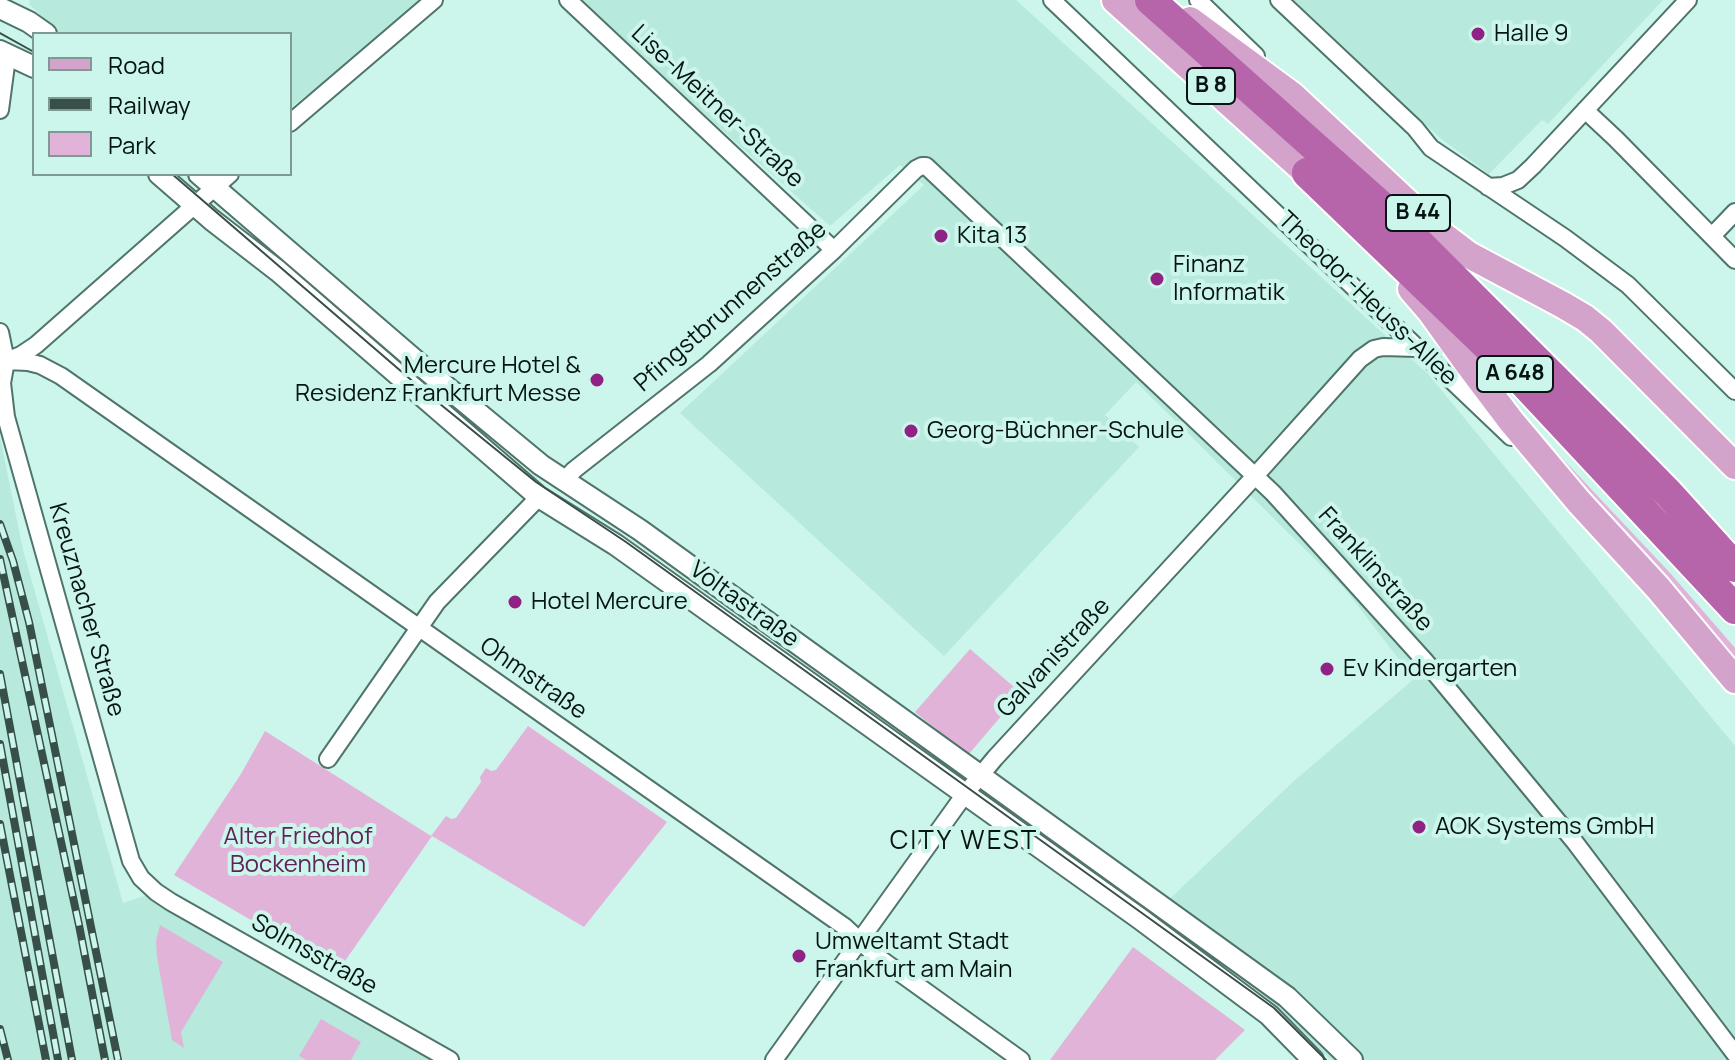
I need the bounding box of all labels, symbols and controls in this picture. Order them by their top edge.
street label: Lise-Meitner-Straße [625,20,809,194]
place label: Halle 9 [1494,20,1569,48]
marker: Halle 9 [1469,25,1487,43]
legend [32,32,292,176]
text: Road [108,48,165,81]
road number: B 8 [1187,68,1235,104]
text: Railway [108,88,191,121]
text: Park [108,128,156,161]
road number: B 44 [1386,195,1450,231]
street label: Theodor-Heuss-Allee [1271,206,1463,392]
street label: Pfingstbrunnenstraße [629,216,833,398]
place label: Kita 13 [957,222,1027,250]
marker: Kita 13 [932,227,950,245]
place label: Finanz Informatik [1173,251,1285,307]
marker: Finanz Informatik [1148,270,1166,288]
place label: Mercure Hotel & Residenz Frankfurt Messe [295,352,581,408]
road number: A 648 [1477,356,1553,392]
marker: Mercure Hotel & Residenz Frankfurt Messe [588,371,606,389]
place label: Georg-Büchner-Schule [927,417,1184,445]
marker: Georg-Büchner-Schule [902,422,920,440]
street label: Kreuznacher Straße [42,500,130,720]
street label: Franklinstraße [1312,502,1438,638]
street label: Voltastraße [684,556,804,654]
place label: Hotel Mercure [531,588,688,616]
street label: Galvanistraße [991,592,1117,724]
marker: Hotel Mercure [506,593,524,611]
street label: Ohmstraße [474,632,592,726]
place label: Ev Kindergarten [1343,655,1517,683]
marker: Ev Kindergarten [1318,660,1336,678]
place label: AOK Systems GmbH [1435,813,1654,841]
marker: AOK Systems GmbH [1410,818,1428,836]
park label: Alter Friedhof Bockenheim [224,823,372,879]
district label: CITY WEST [890,826,1038,858]
street label: Solmsstraße [246,909,382,1001]
place label: Umweltamt Stadt Frankfurt am Main [815,928,1012,984]
marker: Umweltamt Stadt Frankfurt am Main [790,947,808,965]

